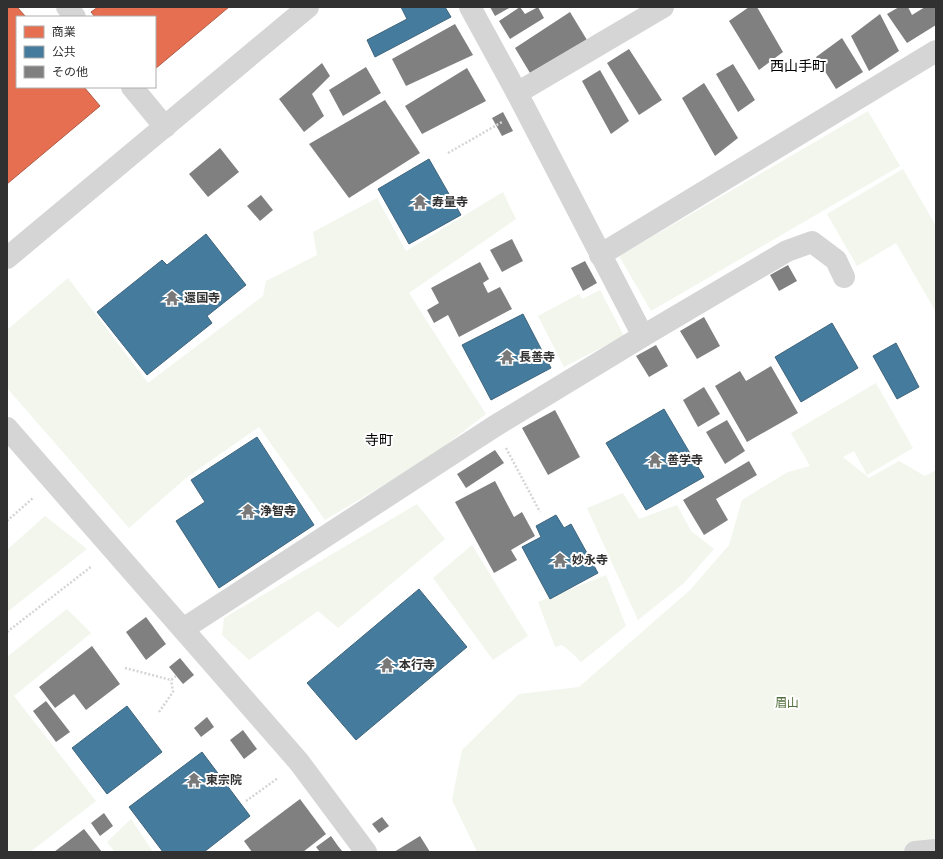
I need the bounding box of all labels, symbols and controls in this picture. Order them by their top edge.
legend [16,16,156,88]
text: 商業 [52,24,76,39]
text: 公共 [52,44,76,59]
district label: 西山手町 [770,57,826,75]
text: その他 [52,64,88,79]
temple icon: 寿量寺 [411,193,429,211]
place label: 寿量寺 [432,194,468,209]
temple icon: 還国寺 [163,289,181,307]
place label: 還国寺 [184,290,220,305]
temple icon: 長善寺 [498,348,516,366]
place label: 長善寺 [519,349,555,364]
district label: 寺町 [365,431,393,449]
temple icon: 善学寺 [646,451,664,469]
place label: 善学寺 [667,452,703,467]
temple icon: 浄智寺 [239,502,257,520]
place label: 浄智寺 [260,503,296,518]
temple icon: 妙永寺 [551,551,569,569]
place label: 妙永寺 [572,552,608,567]
temple icon: 本行寺 [378,656,396,674]
place label: 本行寺 [399,657,435,672]
park label: 眉山 [775,695,799,710]
temple icon: 東宗院 [185,771,203,789]
place label: 東宗院 [206,772,242,787]

